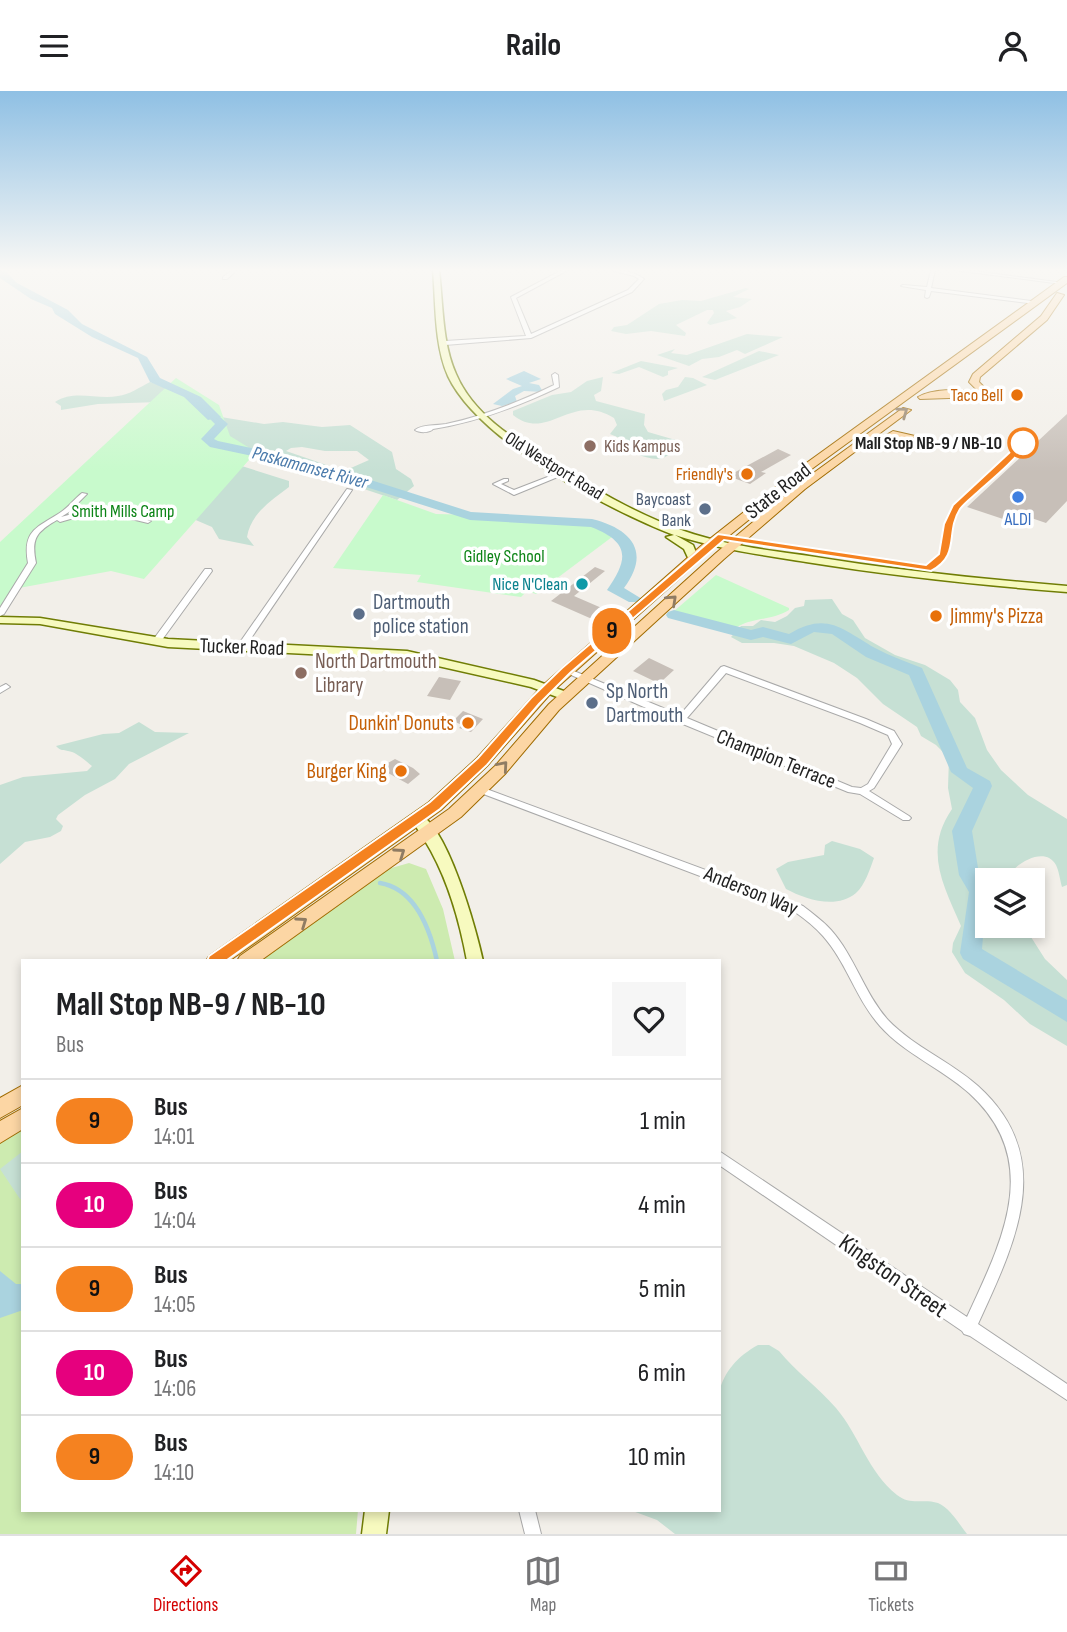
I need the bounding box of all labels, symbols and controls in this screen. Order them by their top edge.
text: Railo [506,26,561,65]
icon: menu [35,27,73,65]
icon: person [994,27,1032,65]
place label: Taco Bell [951,385,1003,406]
marker: Taco Bell [1009,387,1025,403]
one-way arrow [895,408,907,421]
street label: Old Westport Road [501,427,607,505]
marker: Mall Stop NB-9 / NB-10 [1008,428,1038,458]
place label: Mall Stop NB-9 / NB-10 [855,433,1002,454]
place label: Kids Kampus [604,436,680,457]
marker: Kids Kampus [582,438,598,454]
water label: Paskamanset River [250,442,371,495]
street label: State Road [740,458,816,524]
place label: Friendly's [676,464,733,485]
marker: Friendly's [739,466,755,482]
place label: Baycoast Bank [636,489,692,531]
marker: ALDI [1010,489,1026,505]
park label: Smith Mills Camp [71,501,175,522]
marker: Baycoast Bank [697,501,713,517]
place label: ALDI [1004,509,1031,530]
park label: Gidley School [463,546,545,567]
place label: Nice N'Clean [492,574,568,595]
marker: Nice N'Clean [574,576,590,592]
place label: Dartmouth police station [373,590,469,639]
one-way arrow [664,596,677,609]
place label: Jimmy's Pizza [949,604,1043,629]
marker: Dartmouth police station [351,606,367,622]
line badge: 9 [589,608,635,654]
marker: Jimmy's Pizza [928,608,944,624]
text: 9 [606,616,618,645]
street label: Tucker Road [199,633,285,661]
place label: North Dartmouth Library [315,649,437,698]
marker: North Dartmouth Library [293,665,309,681]
place label: Sp North Dartmouth [606,679,683,728]
marker: Sp North Dartmouth [584,695,600,711]
place label: Dunkin' Donuts [348,711,454,736]
marker: Dunkin' Donuts [460,715,476,731]
street label: Champion Terrace [713,724,839,794]
place label: Burger King [306,759,387,784]
one-way arrow [495,761,507,774]
marker: Burger King [393,763,409,779]
one-way arrow [392,848,405,861]
street label: Anderson Way [699,860,802,921]
map controls [975,868,1045,938]
button: layers [975,868,1045,938]
one-way arrow [294,917,307,930]
button: heart [612,982,686,1056]
text: Mall Stop NB-9 / NB-10 [56,985,326,1025]
text: Bus [56,1031,84,1059]
text: Bus [154,1092,188,1123]
text: 9 [89,1106,100,1135]
text: 1 min [640,1106,686,1137]
text: 14:01 [154,1123,194,1151]
text: Bus [154,1176,188,1207]
text: 10 [84,1190,105,1219]
text: 4 min [638,1190,686,1221]
text: 14:04 [154,1207,196,1235]
street label: Kingston Street [833,1228,953,1324]
text: Bus [154,1260,188,1291]
text: 9 [89,1274,100,1303]
text: 5 min [639,1274,686,1305]
text: 14:05 [154,1291,195,1319]
text: Bus [154,1344,188,1375]
text: 10 [84,1358,105,1387]
text: 6 min [638,1358,686,1389]
text: 14:06 [154,1375,196,1403]
text: Bus [154,1428,188,1459]
text: 9 [89,1442,100,1471]
text: 10 min [629,1442,686,1473]
text: 14:10 [154,1459,194,1487]
tab: Directions [153,1552,218,1617]
tab: Map [524,1552,562,1617]
tab: Tickets [868,1552,914,1617]

